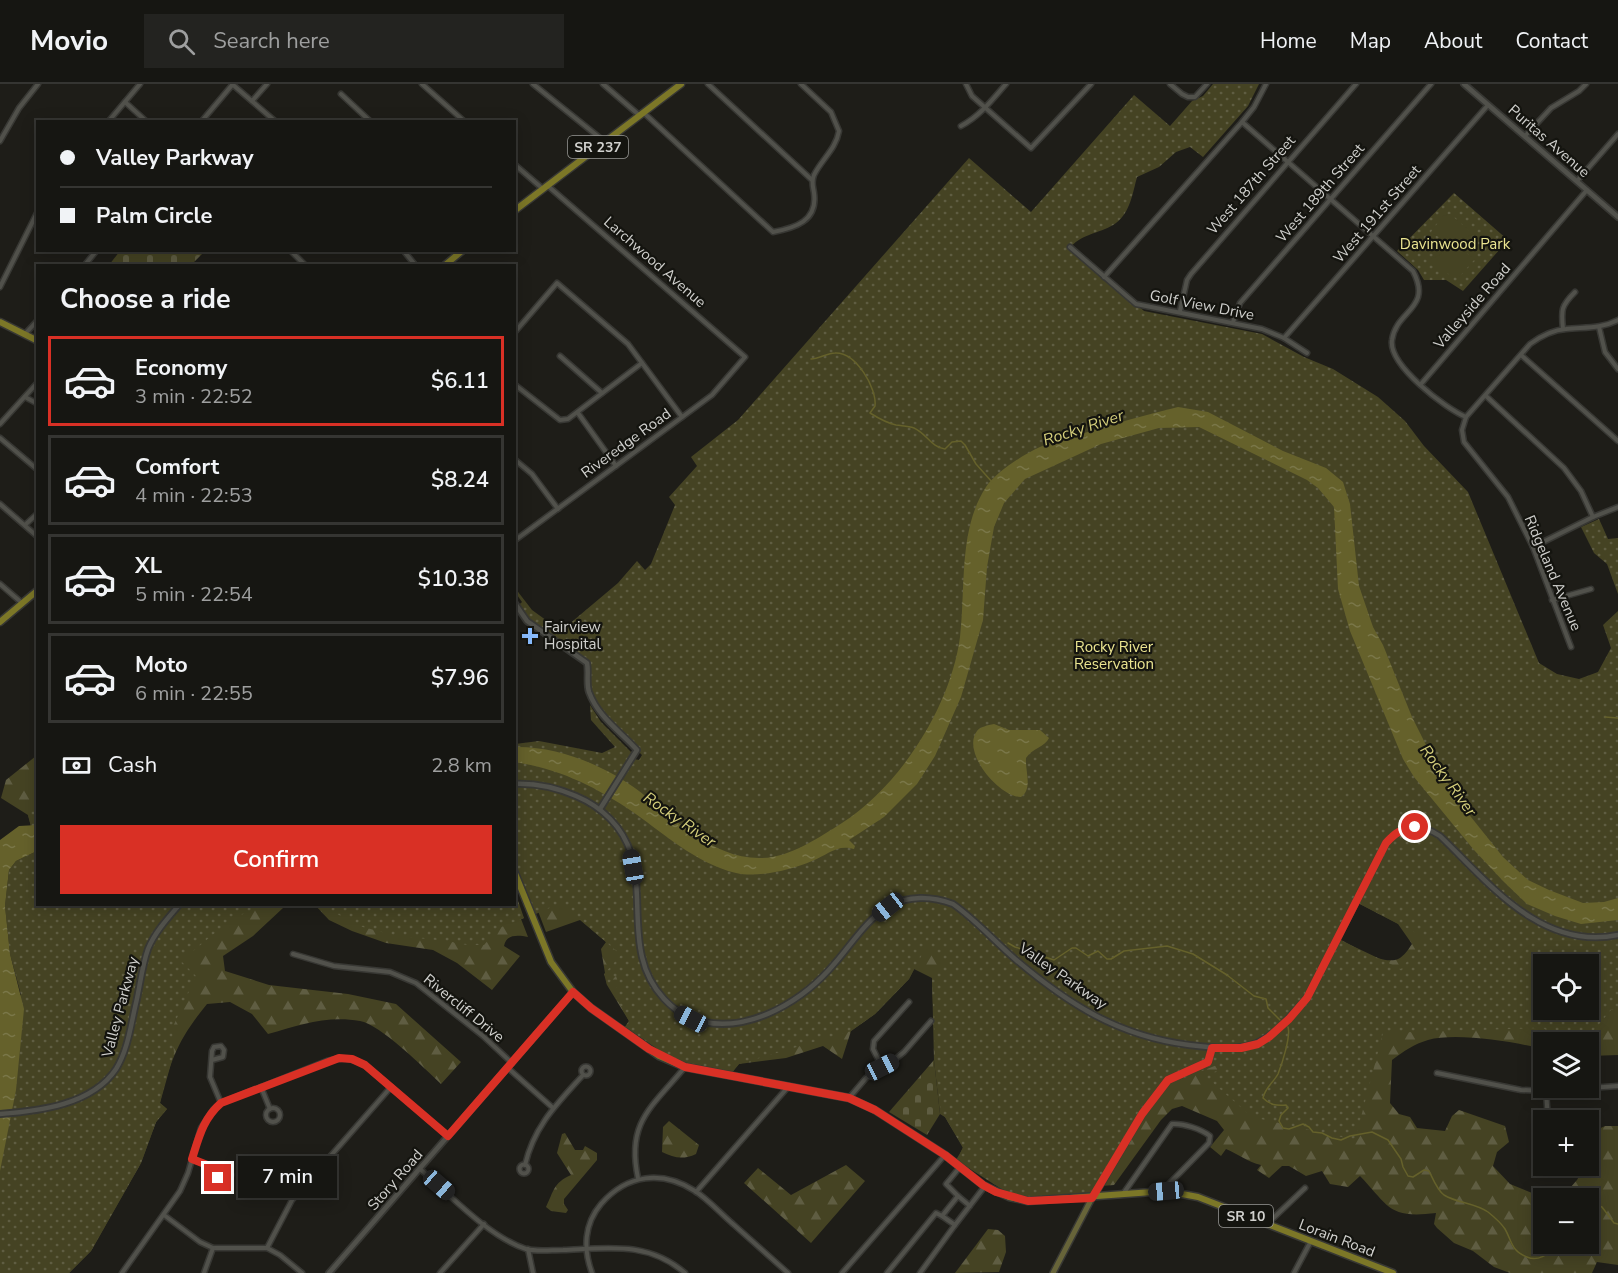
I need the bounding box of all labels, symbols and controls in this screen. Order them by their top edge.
search box [144,14,564,68]
text: Movio [30,22,108,60]
icon: search [165,25,198,58]
text: Search here [213,26,330,56]
text: Home [1260,27,1317,55]
text: Map [1350,27,1391,55]
text: About [1424,27,1482,55]
text: Contact [1515,27,1588,55]
street label: Puritas Avenue [1504,100,1594,182]
street label: West 187th Street [1202,131,1300,239]
road number: SR 237 [568,136,628,158]
street label: West 189th Street [1271,139,1369,247]
text: Valley Parkway [96,143,254,173]
street label: West 191st Street [1329,160,1426,267]
text: Palm Circle [96,201,212,231]
street label: Larchwood Avenue [600,212,710,312]
park label: Davinwood Park [1400,234,1511,254]
street label: Valleyside Road [1428,259,1515,354]
text: Choose a ride [60,281,231,318]
street label: Golf View Drive [1148,285,1256,325]
text: Economy [135,353,227,383]
icon: car [63,354,117,408]
text: $6.11 [431,366,489,396]
text: 3 min · 22:52 [135,383,253,410]
street label: Riveredge Road [577,404,675,482]
water label: Rocky River [1040,404,1128,451]
text: Comfort [135,452,219,482]
icon: car [63,453,117,507]
text: $8.24 [431,465,489,495]
text: 4 min · 22:53 [135,482,253,509]
street label: Ridgeland Avenue [1520,512,1586,634]
text: XL [135,551,162,581]
icon: car [63,552,117,606]
text: $10.38 [418,564,489,594]
text: 5 min · 22:54 [135,581,253,608]
place label: Fairview Hospital [544,617,601,654]
marker: Fairview Hospital [521,627,539,645]
park label: Rocky River Reservation [1074,637,1154,674]
text: Moto [135,650,188,680]
icon: car [63,651,117,705]
text: $7.96 [431,663,489,693]
text: 6 min · 22:55 [135,680,253,707]
water label: Rocky River [1415,740,1482,822]
icon: cash [60,749,93,782]
text: Cash [108,750,157,780]
text: 2.8 km [431,752,492,779]
water label: Rocky River [639,787,721,854]
route start [1401,813,1428,840]
button: Confirm [60,825,492,894]
car [621,848,645,886]
car [868,889,908,925]
street label: Valley Parkway [1014,938,1111,1014]
street label: Valley Parkway [97,954,143,1061]
map controls [1533,954,1599,1254]
button: locate [1533,954,1599,1020]
street label: Rivercliff Drive [419,969,509,1047]
car [671,1003,711,1035]
button: layers [1533,1032,1599,1098]
car [862,1051,902,1083]
button: + [1533,1110,1599,1176]
street label: Story Road [363,1145,427,1215]
callout: 7 min [239,1157,338,1199]
text: 7 min [262,1163,313,1190]
route end [204,1164,231,1191]
car [420,1166,458,1204]
car [1147,1180,1185,1202]
button: − [1533,1188,1599,1254]
road number: SR 10 [1219,1205,1273,1227]
street label: Lorain Road [1296,1214,1378,1262]

